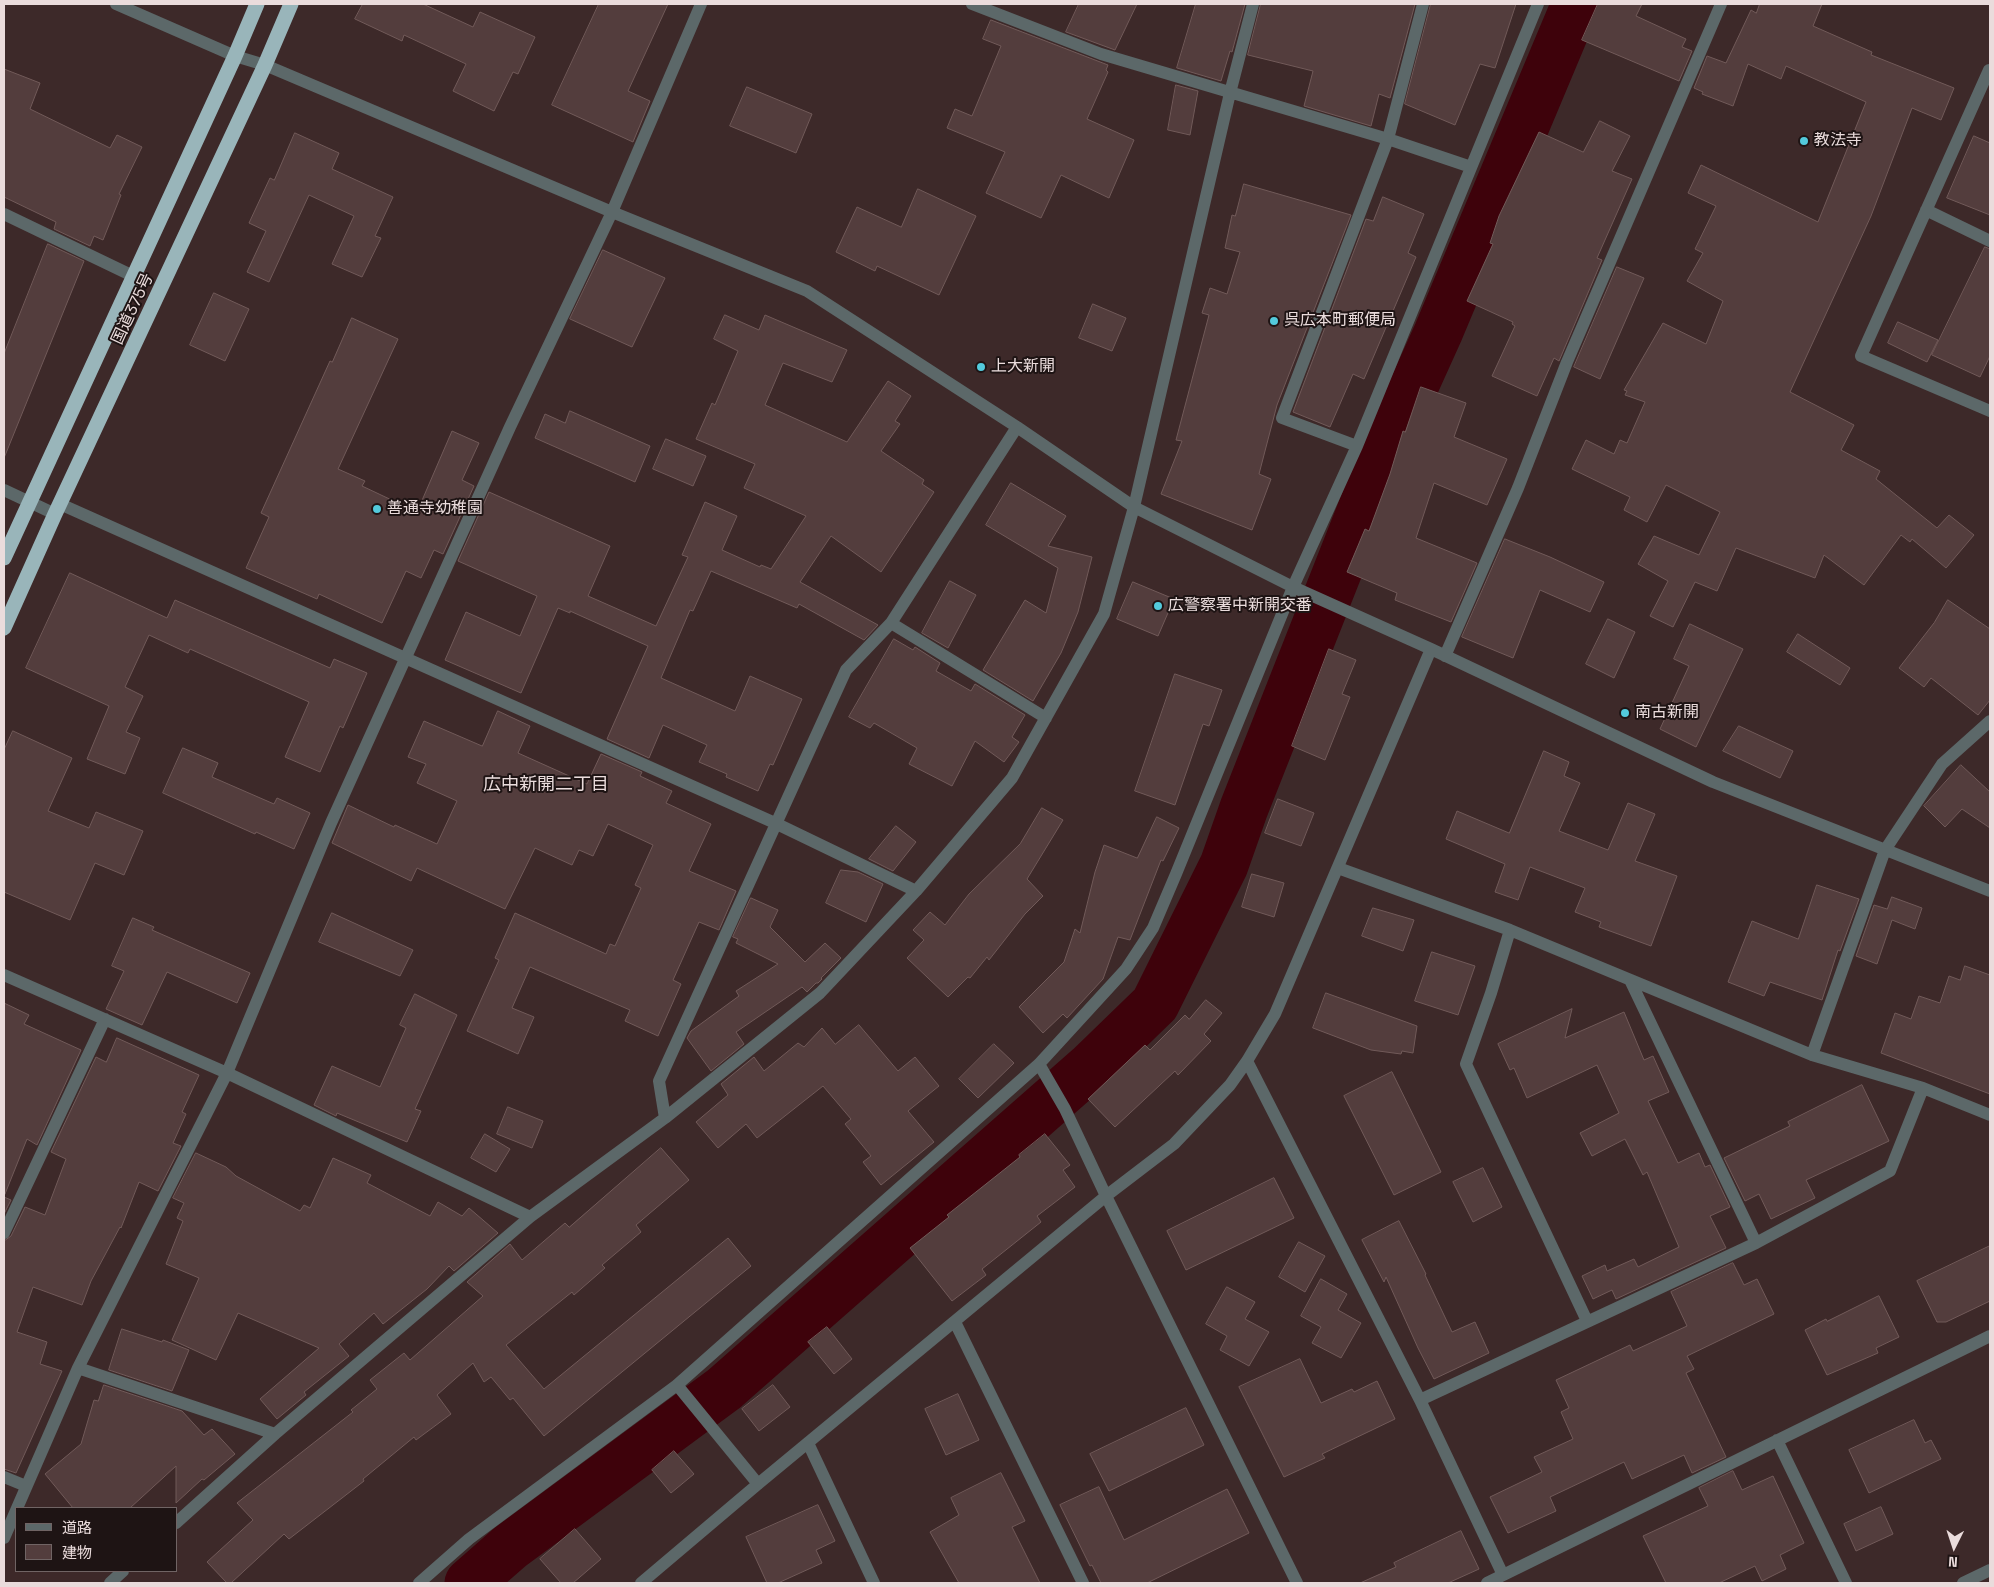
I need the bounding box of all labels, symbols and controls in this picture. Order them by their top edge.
place label: 教法寺 [1814,131,1862,151]
marker: 教法寺 [1798,135,1810,147]
street label: 国道375号 [108,270,158,348]
place label: 呉広本町郵便局 [1284,311,1396,331]
marker: 呉広本町郵便局 [1268,315,1280,327]
place label: 上大新開 [991,357,1055,377]
marker: 上大新開 [975,361,987,373]
place label: 善通寺幼稚園 [387,499,483,519]
marker: 善通寺幼稚園 [371,503,383,515]
place label: 広警察署中新開交番 [1168,596,1312,616]
marker: 広警察署中新開交番 [1152,600,1164,612]
place label: 南古新開 [1635,703,1699,723]
marker: 南古新開 [1619,707,1631,719]
district label: 広中新開二丁目 [483,774,609,796]
legend [15,1507,178,1572]
text: 道路 [62,1518,92,1537]
north arrow [1929,1522,1979,1572]
text: 建物 [62,1543,92,1562]
text: N [1948,1553,1958,1571]

